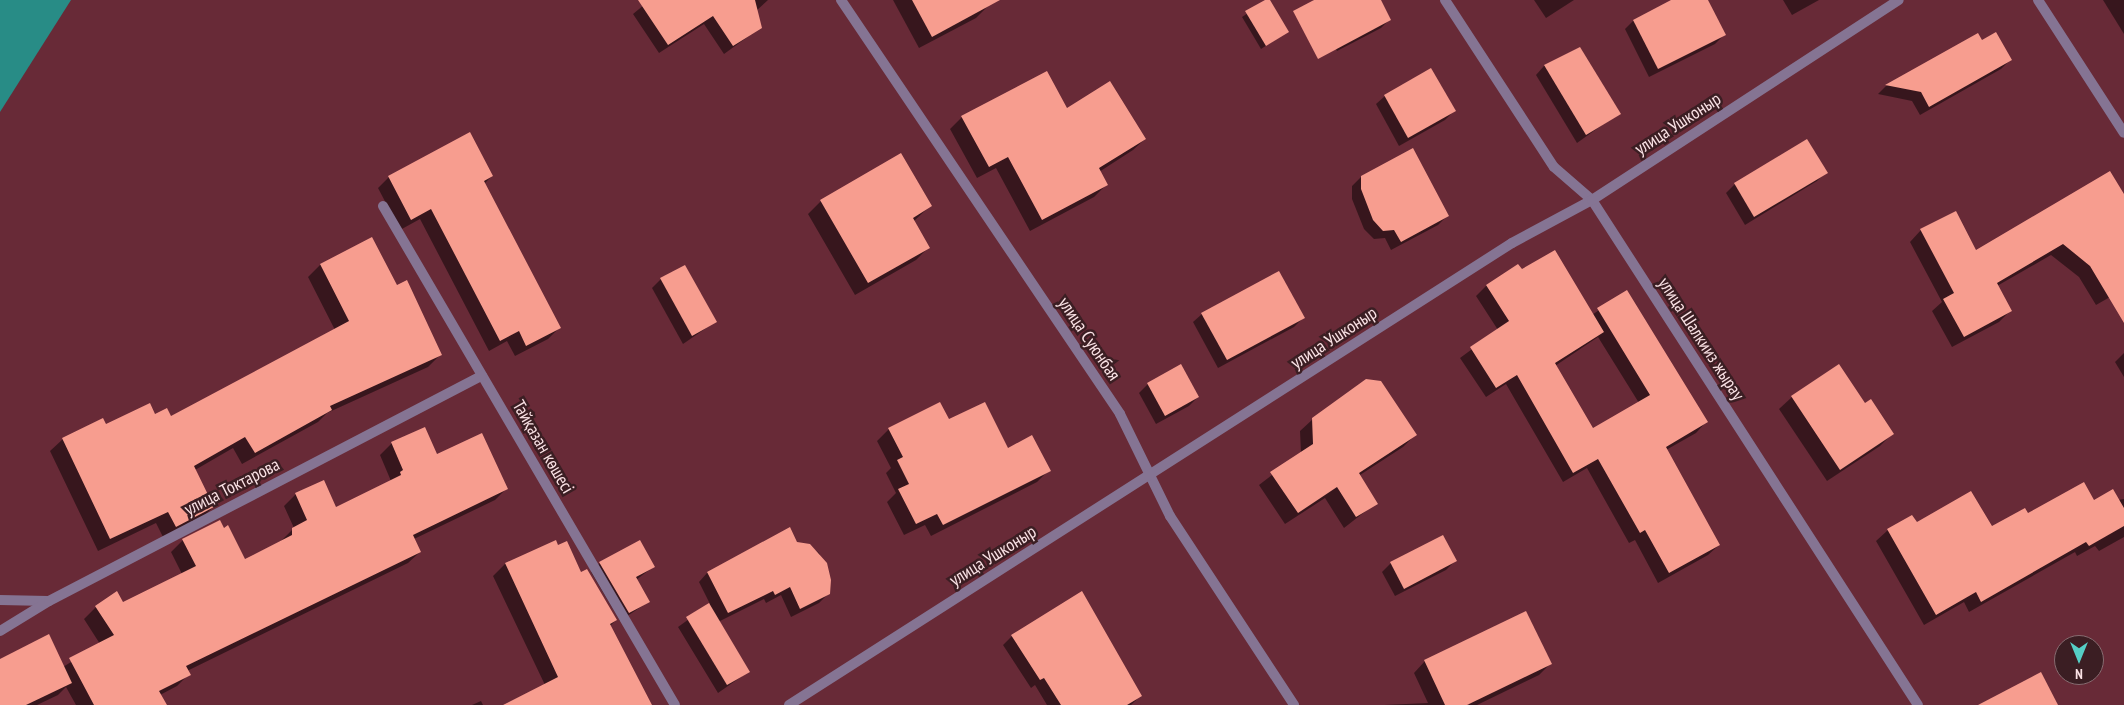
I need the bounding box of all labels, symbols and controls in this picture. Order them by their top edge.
street label: улица Ушконыр [1631,88,1725,160]
street label: улица Шалкииз жырау [1653,274,1749,404]
street label: улица Суюнбая [1053,293,1125,385]
street label: улица Ушконыр [1287,302,1381,374]
street label: Тайқазан көшесі [508,397,578,497]
street label: улица Токтарова [180,454,284,520]
street label: улица Ушконыр [945,521,1041,591]
north arrow [2054,635,2104,685]
text: N [2075,665,2083,683]

